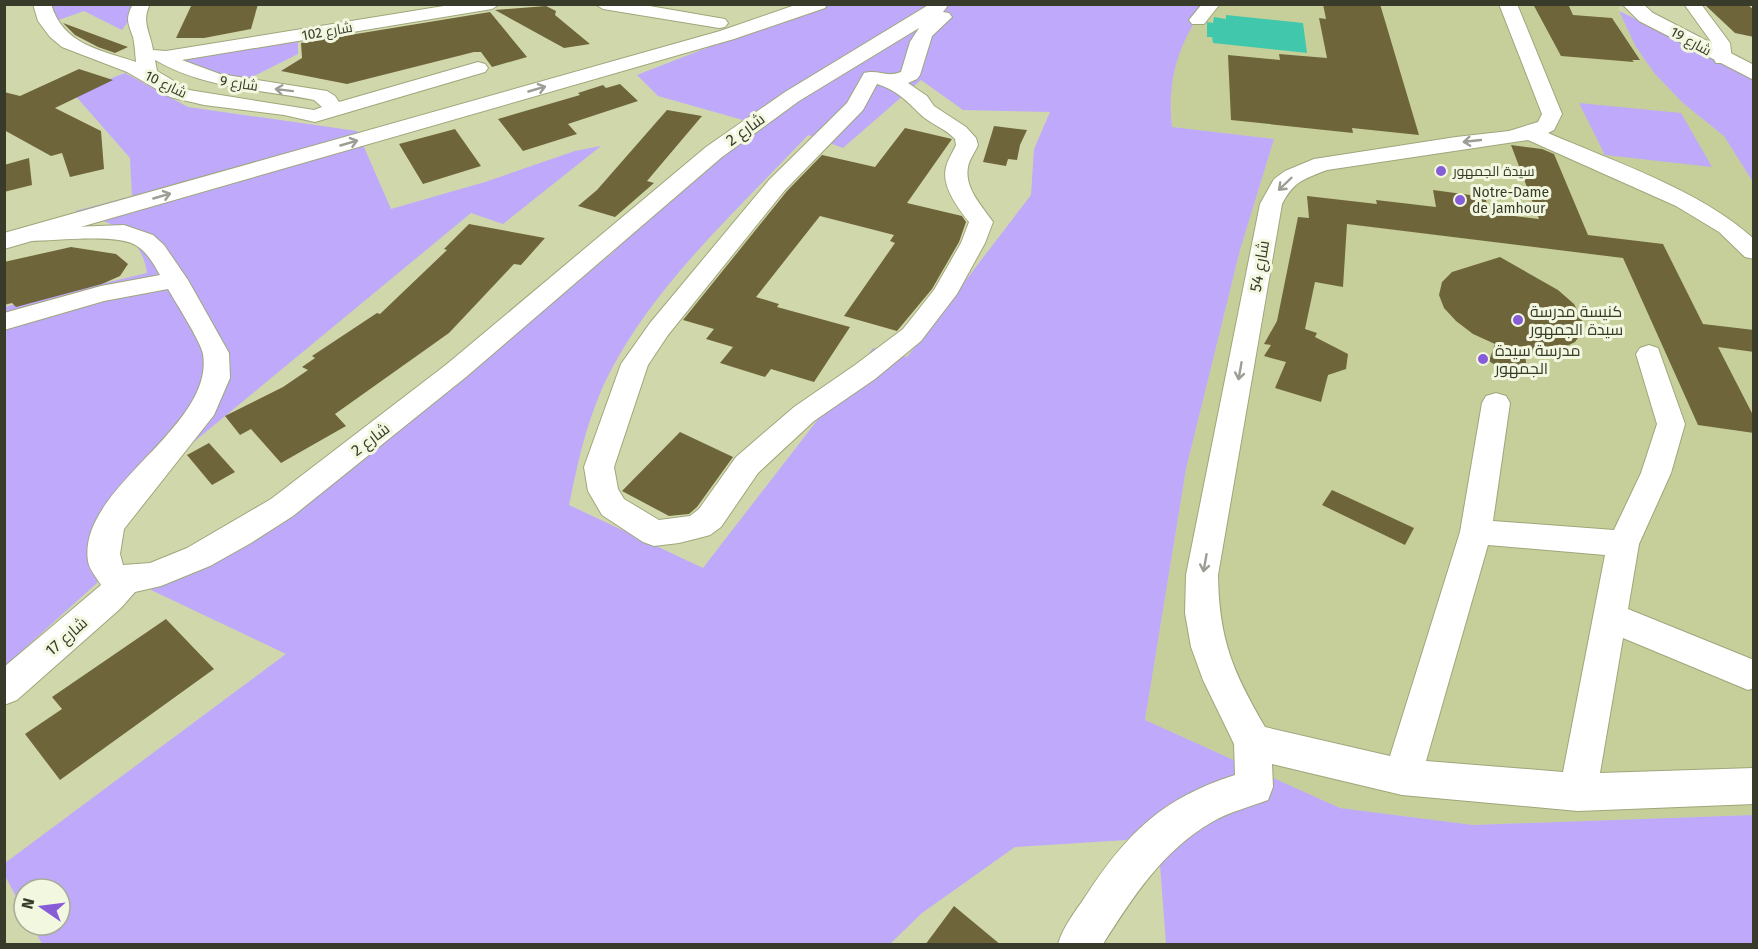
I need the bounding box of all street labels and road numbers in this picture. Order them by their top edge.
street label: شارع 102 [300,19,354,44]
street label: شارع 19 [1667,23,1714,60]
street label: شارع 10 [142,67,190,102]
street label: شارع 9 [219,72,259,95]
street label: شارع 2 [722,109,770,151]
street label: شارع 54 [1246,239,1275,294]
street label: شارع 2 [347,419,394,462]
street label: شارع 17 [41,613,92,661]

